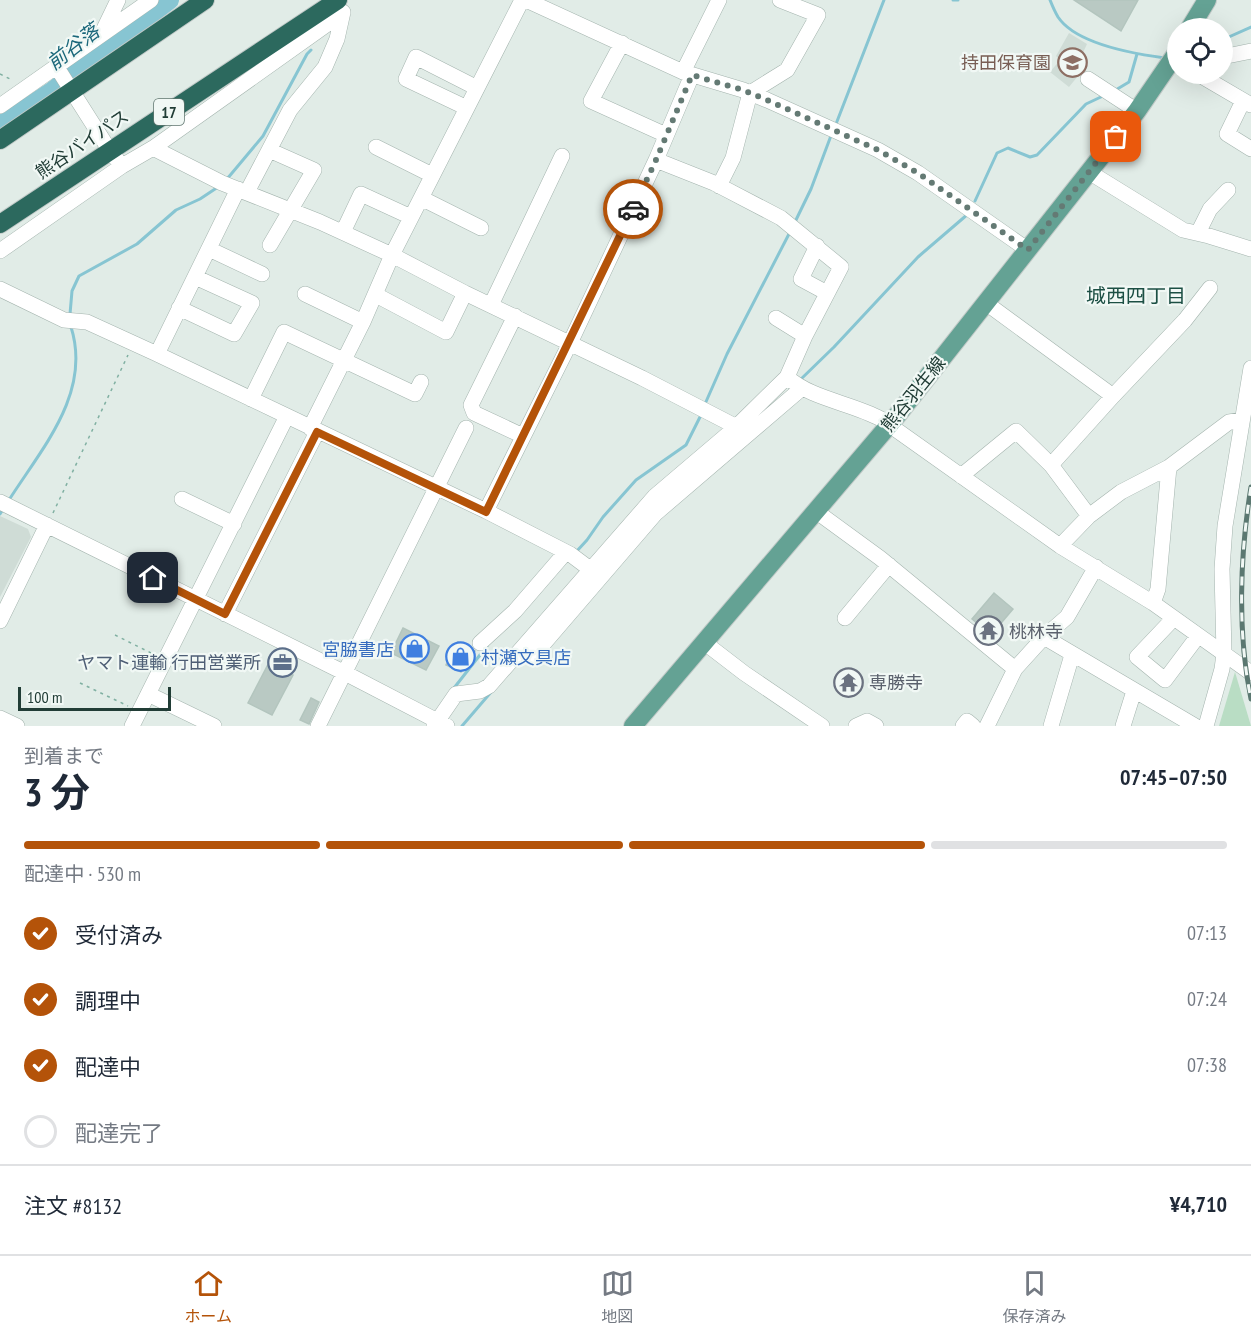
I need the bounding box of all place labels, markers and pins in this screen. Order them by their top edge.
school or university icon: 持田保育園 [1056,46,1088,78]
place label: 持田保育園 [961,51,1051,74]
pin [1090,111,1141,162]
pin [127,552,178,603]
temple icon: 桃林寺 [972,615,1004,647]
place label: 桃林寺 [1009,620,1063,643]
shop icon: 宮脇書店 [399,633,431,665]
place label: 宮脇書店 [322,638,394,661]
shop icon: 村瀬文具店 [444,641,476,673]
office icon: ヤマト運輸 行田営業所 [266,646,298,678]
place label: 村瀬文具店 [481,646,571,669]
place label: ヤマト運輸 行田営業所 [77,651,261,674]
temple icon: 専勝寺 [832,666,864,698]
place label: 専勝寺 [869,671,923,694]

